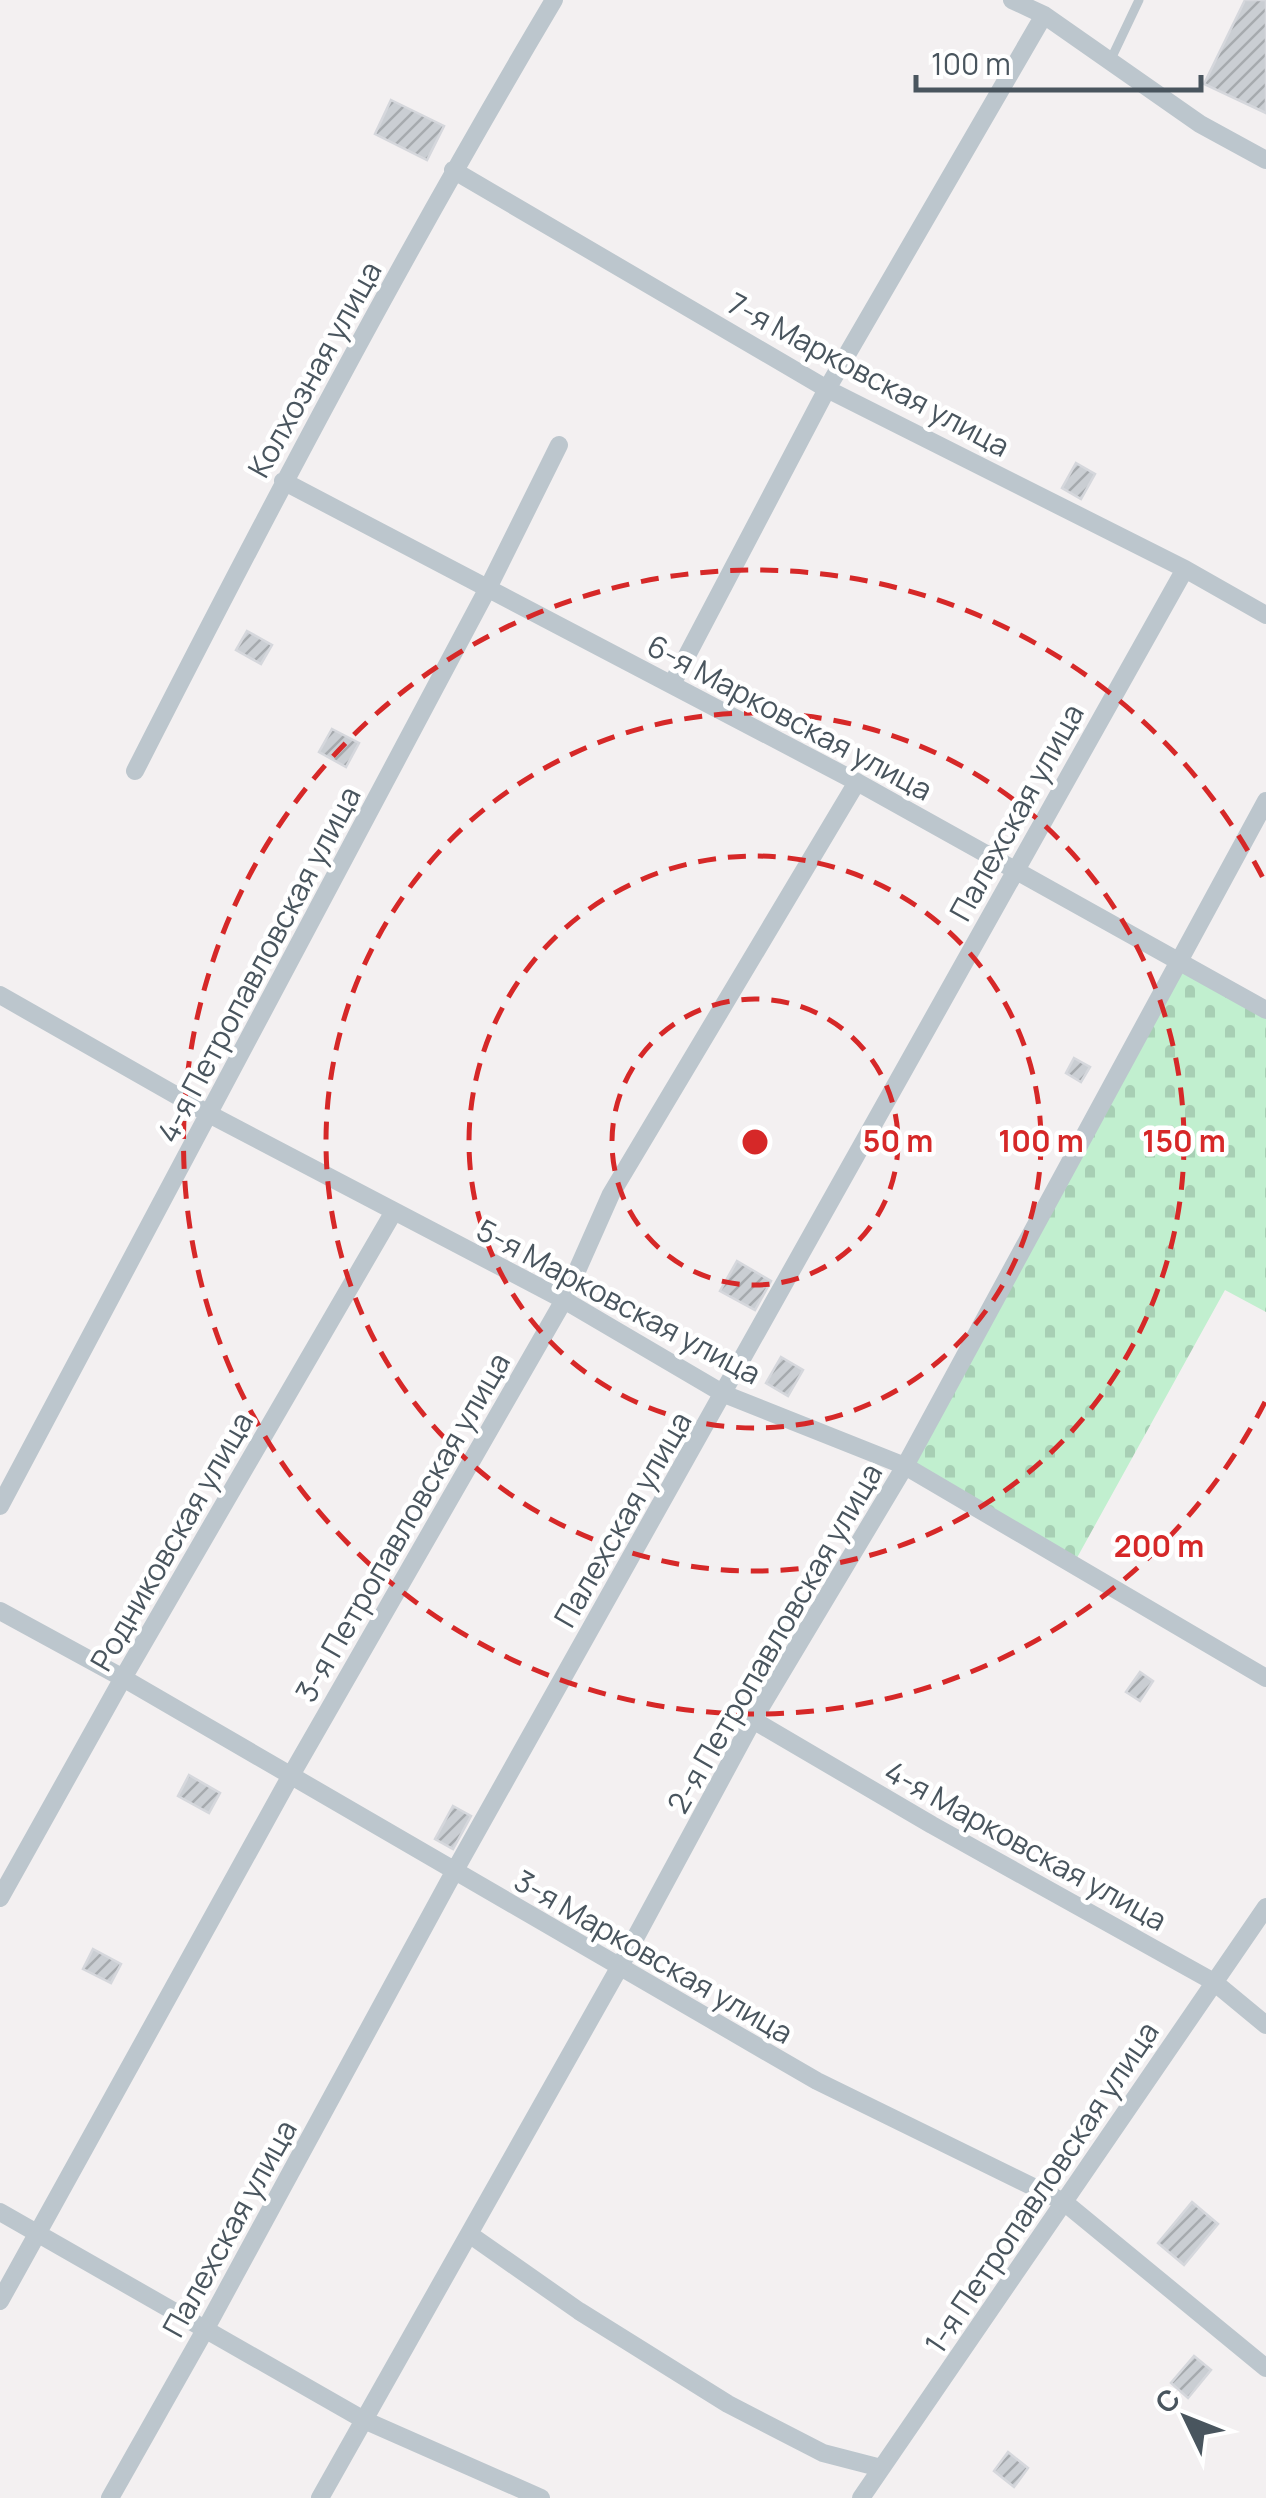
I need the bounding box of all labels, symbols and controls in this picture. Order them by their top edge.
scale bar [916,30,1201,92]
text: 100 m [931,43,1011,84]
street label: Колхозная улица [238,254,390,484]
street label: 7-я Марковская улица [721,282,1017,466]
street label: 6-я Марковская улица [640,624,940,810]
street label: Палехская улица [939,696,1093,928]
street label: 4-я Петропавловская улица [146,779,370,1149]
text: 50 m [863,1120,933,1161]
text: 100 m [998,1120,1084,1161]
text: 150 m [1142,1120,1226,1161]
centre of rings [737,1124,773,1160]
street label: 5-я Марковская улица [470,1209,768,1393]
street label: 3-я Петропавловская улица [285,1345,519,1709]
street label: Родниковская улица [80,1404,262,1678]
street label: Палехская улица [544,1404,700,1634]
street label: 2-я Петропавловская улица [657,1456,891,1820]
text: 200 m [1114,1525,1204,1566]
street label: 4-я Марковская улица [878,1750,1174,1940]
street label: 3-я Марковская улица [507,1859,801,2053]
street label: 1-я Петропавловская улица [914,2013,1168,2361]
street label: Палехская улица [152,2112,306,2344]
north arrow [1136,2368,1236,2468]
text: С [1146,2380,1188,2421]

